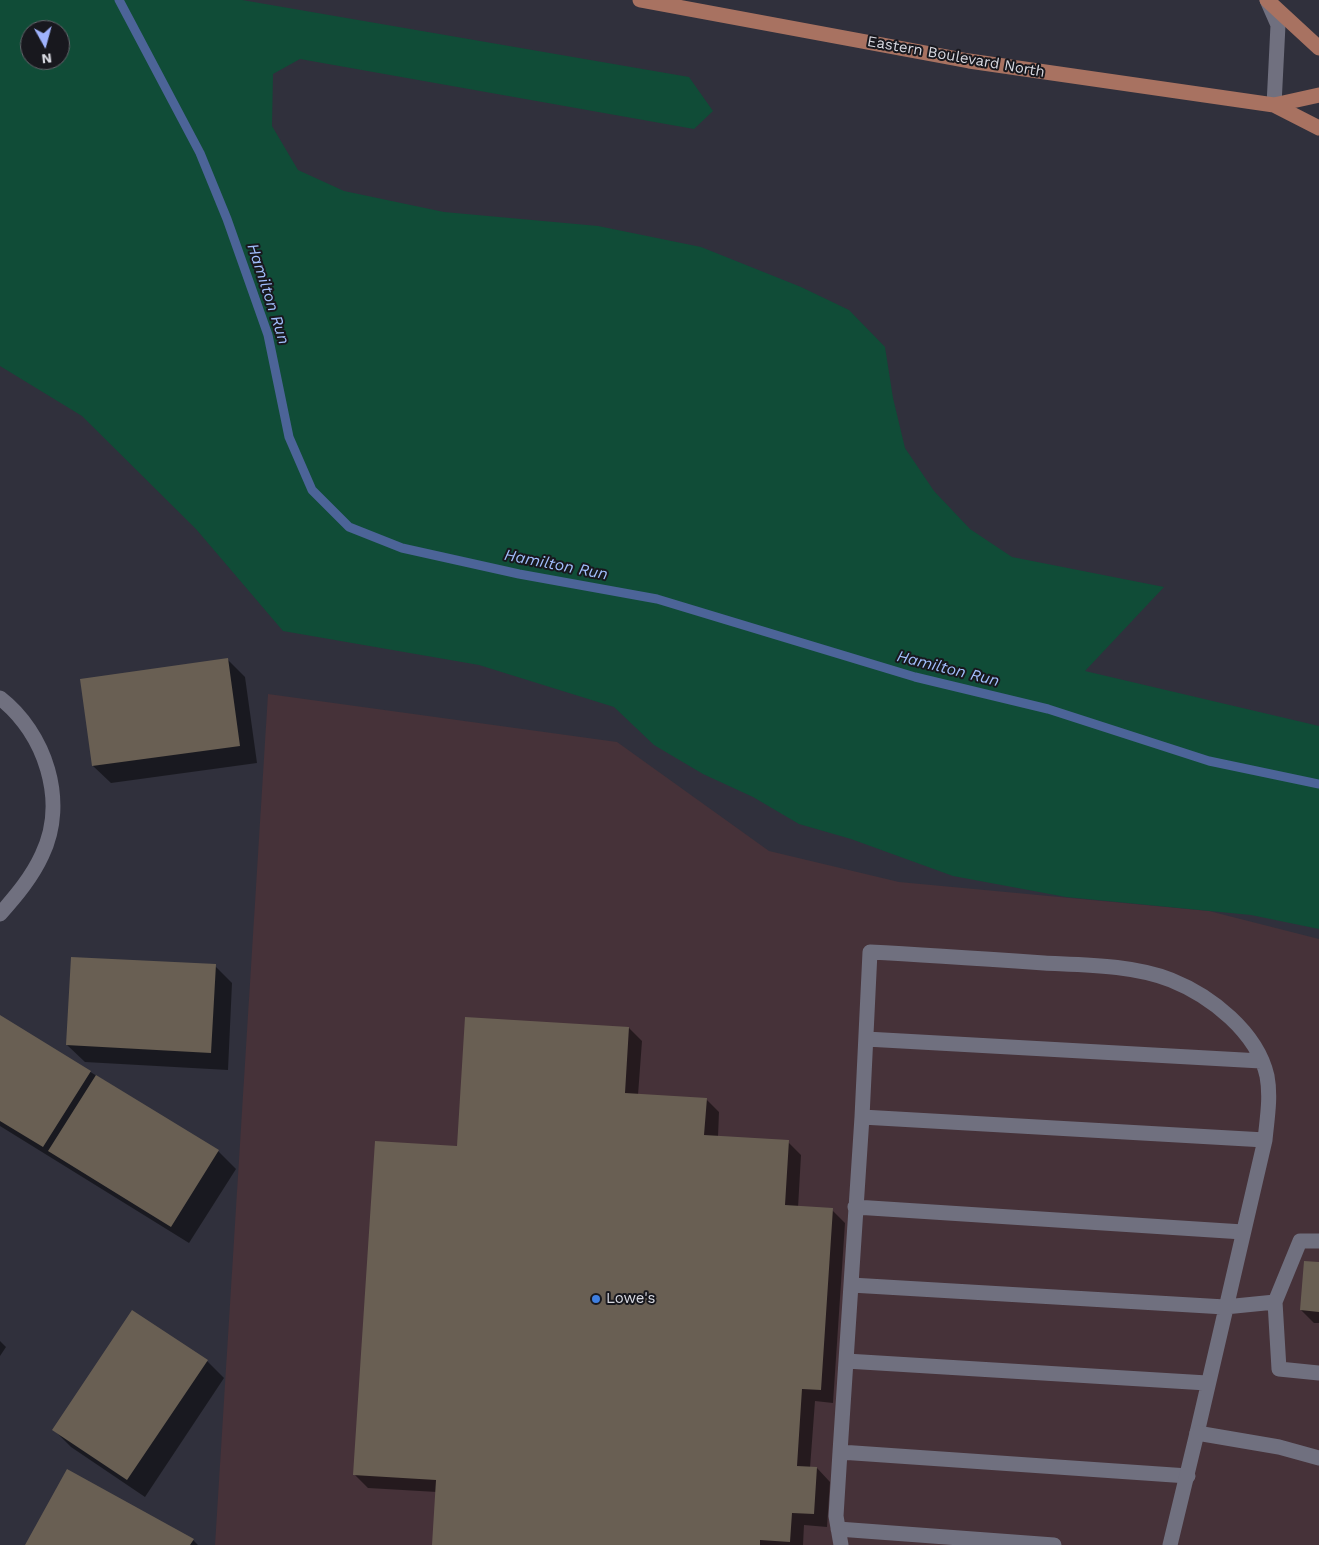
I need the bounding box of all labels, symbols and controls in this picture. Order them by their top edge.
north arrow [20,20,70,70]
street label: Eastern Boulevard North [866,32,1046,82]
text: N [41,50,53,67]
water label: Hamilton Run [243,241,293,347]
water label: Hamilton Run [503,546,609,584]
water label: Hamilton Run [895,647,1001,691]
place label: Lowe's [606,1290,655,1308]
marker: Lowe's [590,1293,602,1305]

